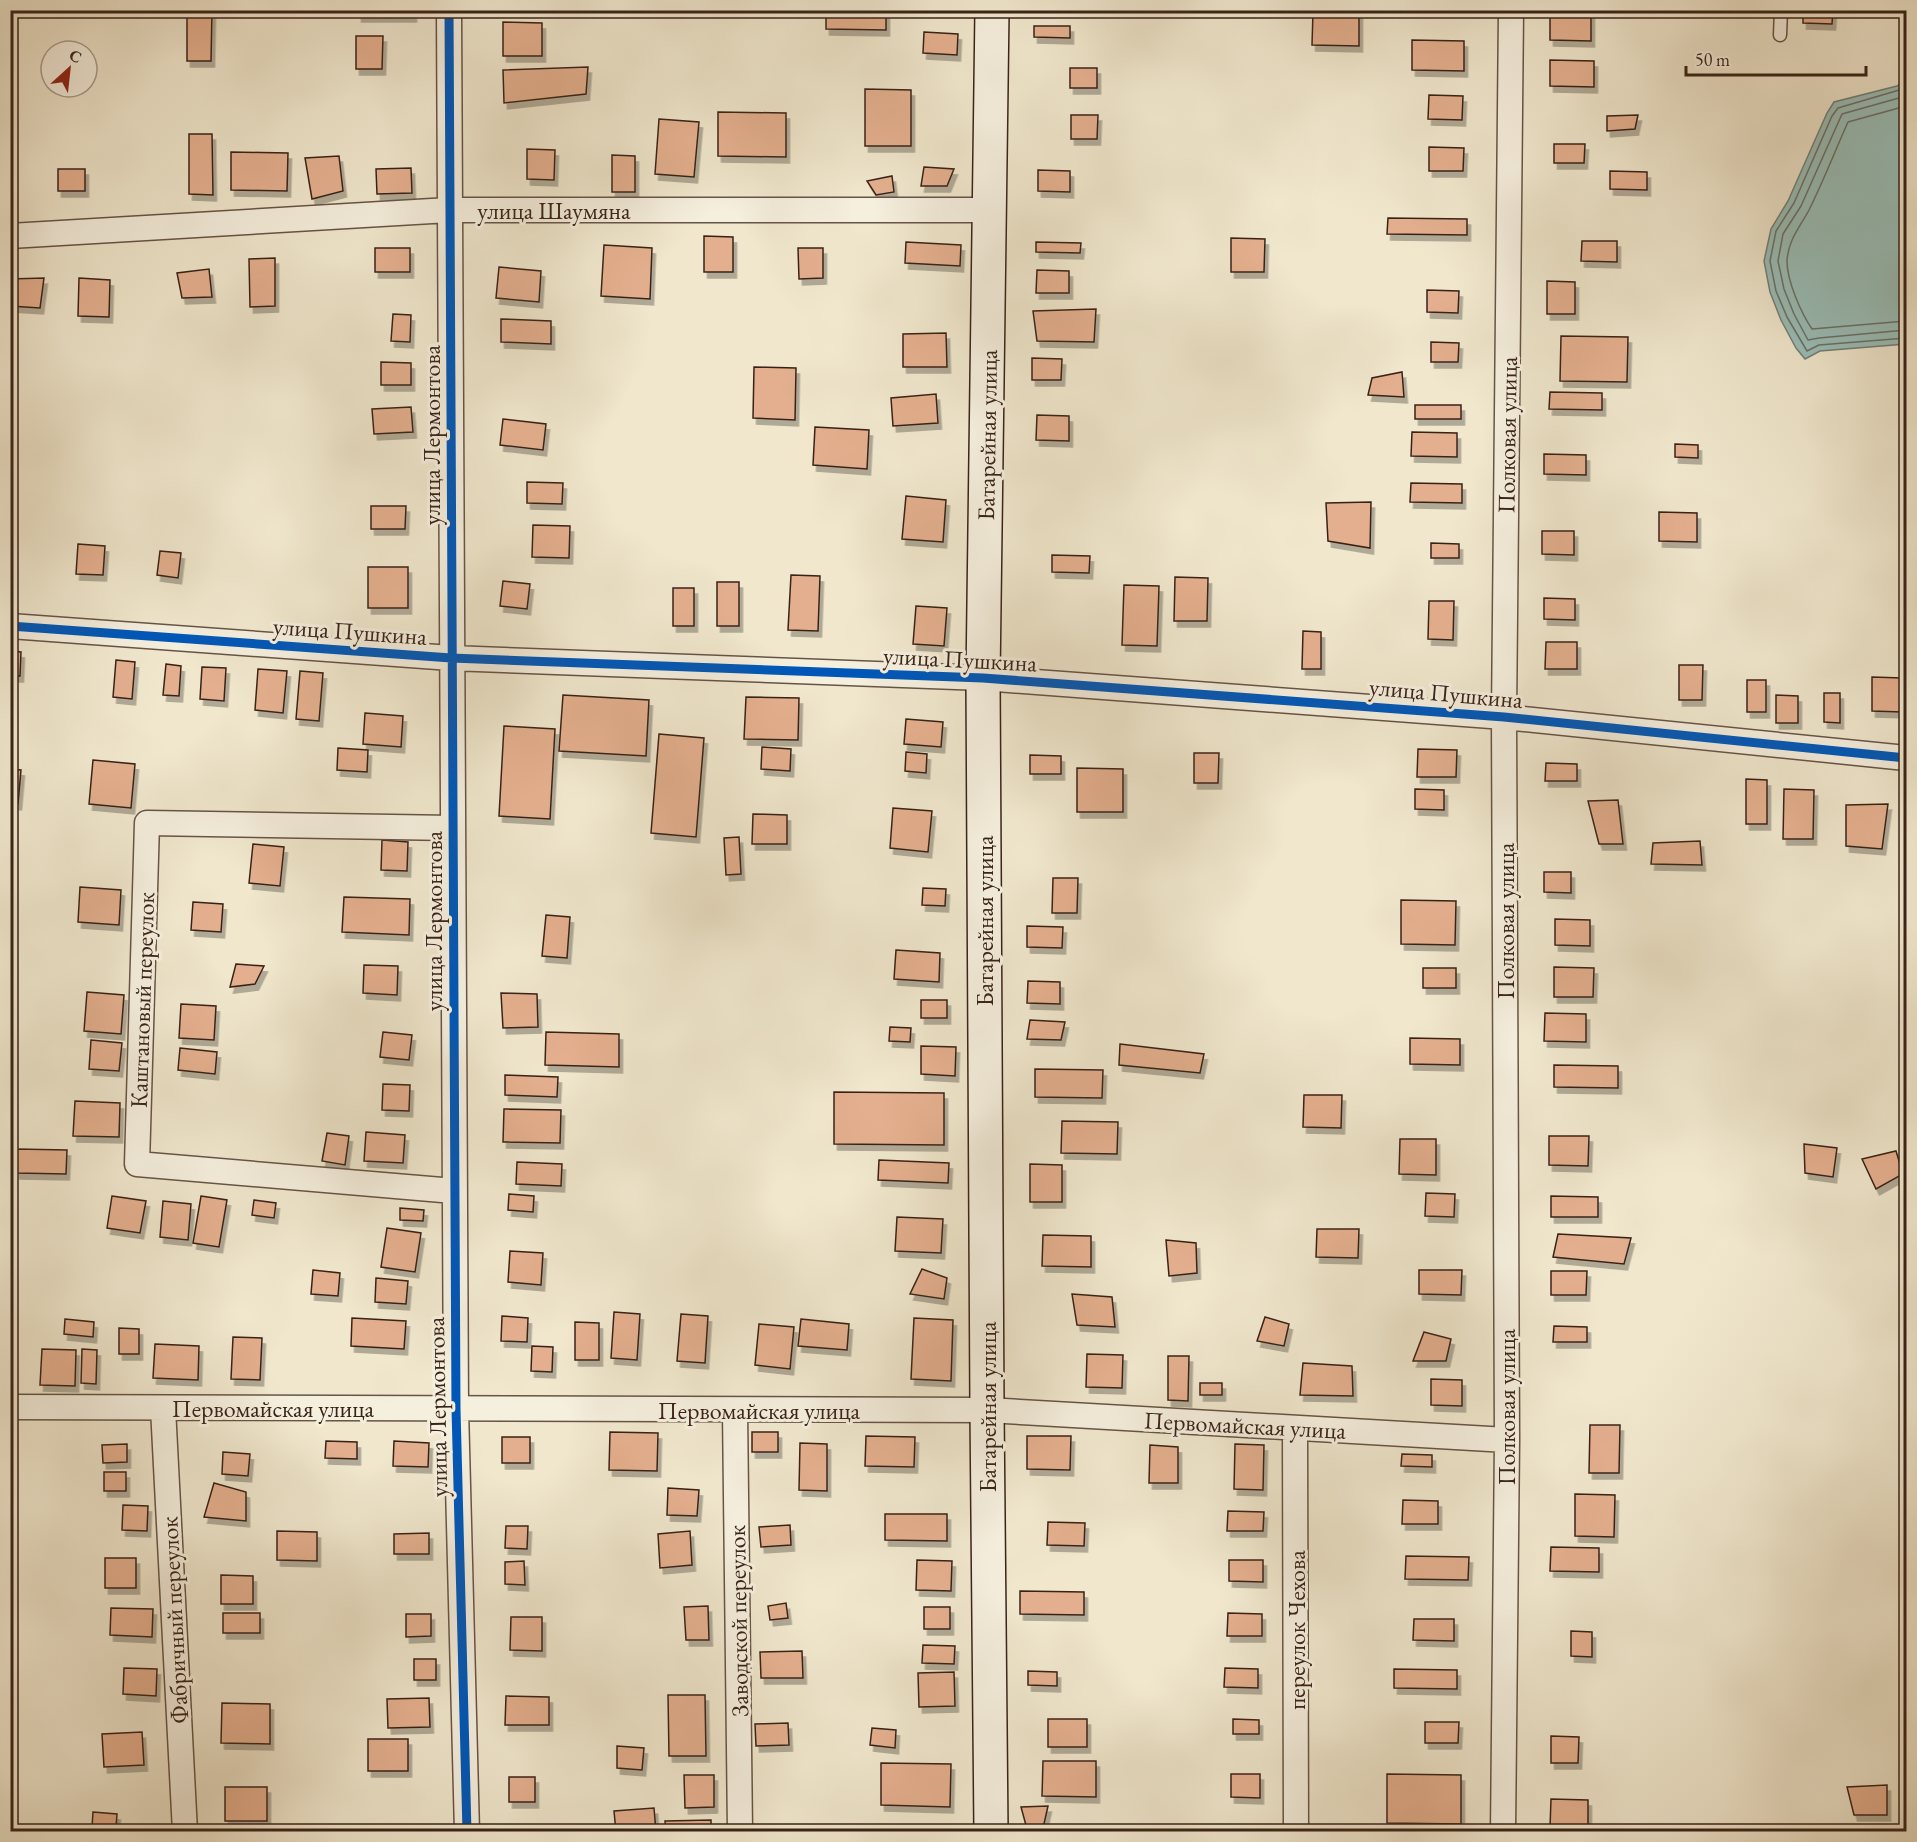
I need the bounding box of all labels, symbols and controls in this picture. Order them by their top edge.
north arrow [39,39,99,99]
scale bar [1686,39,1866,77]
text: С [66,44,85,68]
text: 50 m [1695,48,1730,71]
street label: улица Шаумяна [477,195,631,226]
street label: улица Лермонтова [416,344,447,525]
street label: Батарейная улица [970,349,1004,521]
street label: Полковая улица [1490,356,1524,514]
street label: улица Пушкина [272,610,428,652]
street label: улица Пушкина [882,639,1038,679]
street label: улица Пушкина [1368,671,1525,715]
street label: улица Лермонтова [418,830,449,1011]
street label: Батарейная улица [969,835,1000,1007]
street label: Полковая улица [1490,842,1521,999]
street label: Каштановый переулок [123,891,161,1109]
street label: улица Лермонтова [420,1316,454,1497]
street label: Батарейная улица [972,1321,1003,1493]
street label: Полковая улица [1491,1328,1522,1485]
street label: Первомайская улица [172,1393,375,1424]
street label: Первомайская улица [658,1395,861,1426]
street label: Первомайская улица [1143,1404,1347,1446]
street label: Фабричный переулок [153,1515,195,1724]
street label: Заводской переулок [721,1524,755,1717]
street label: переулок Чехова [1281,1550,1312,1710]

